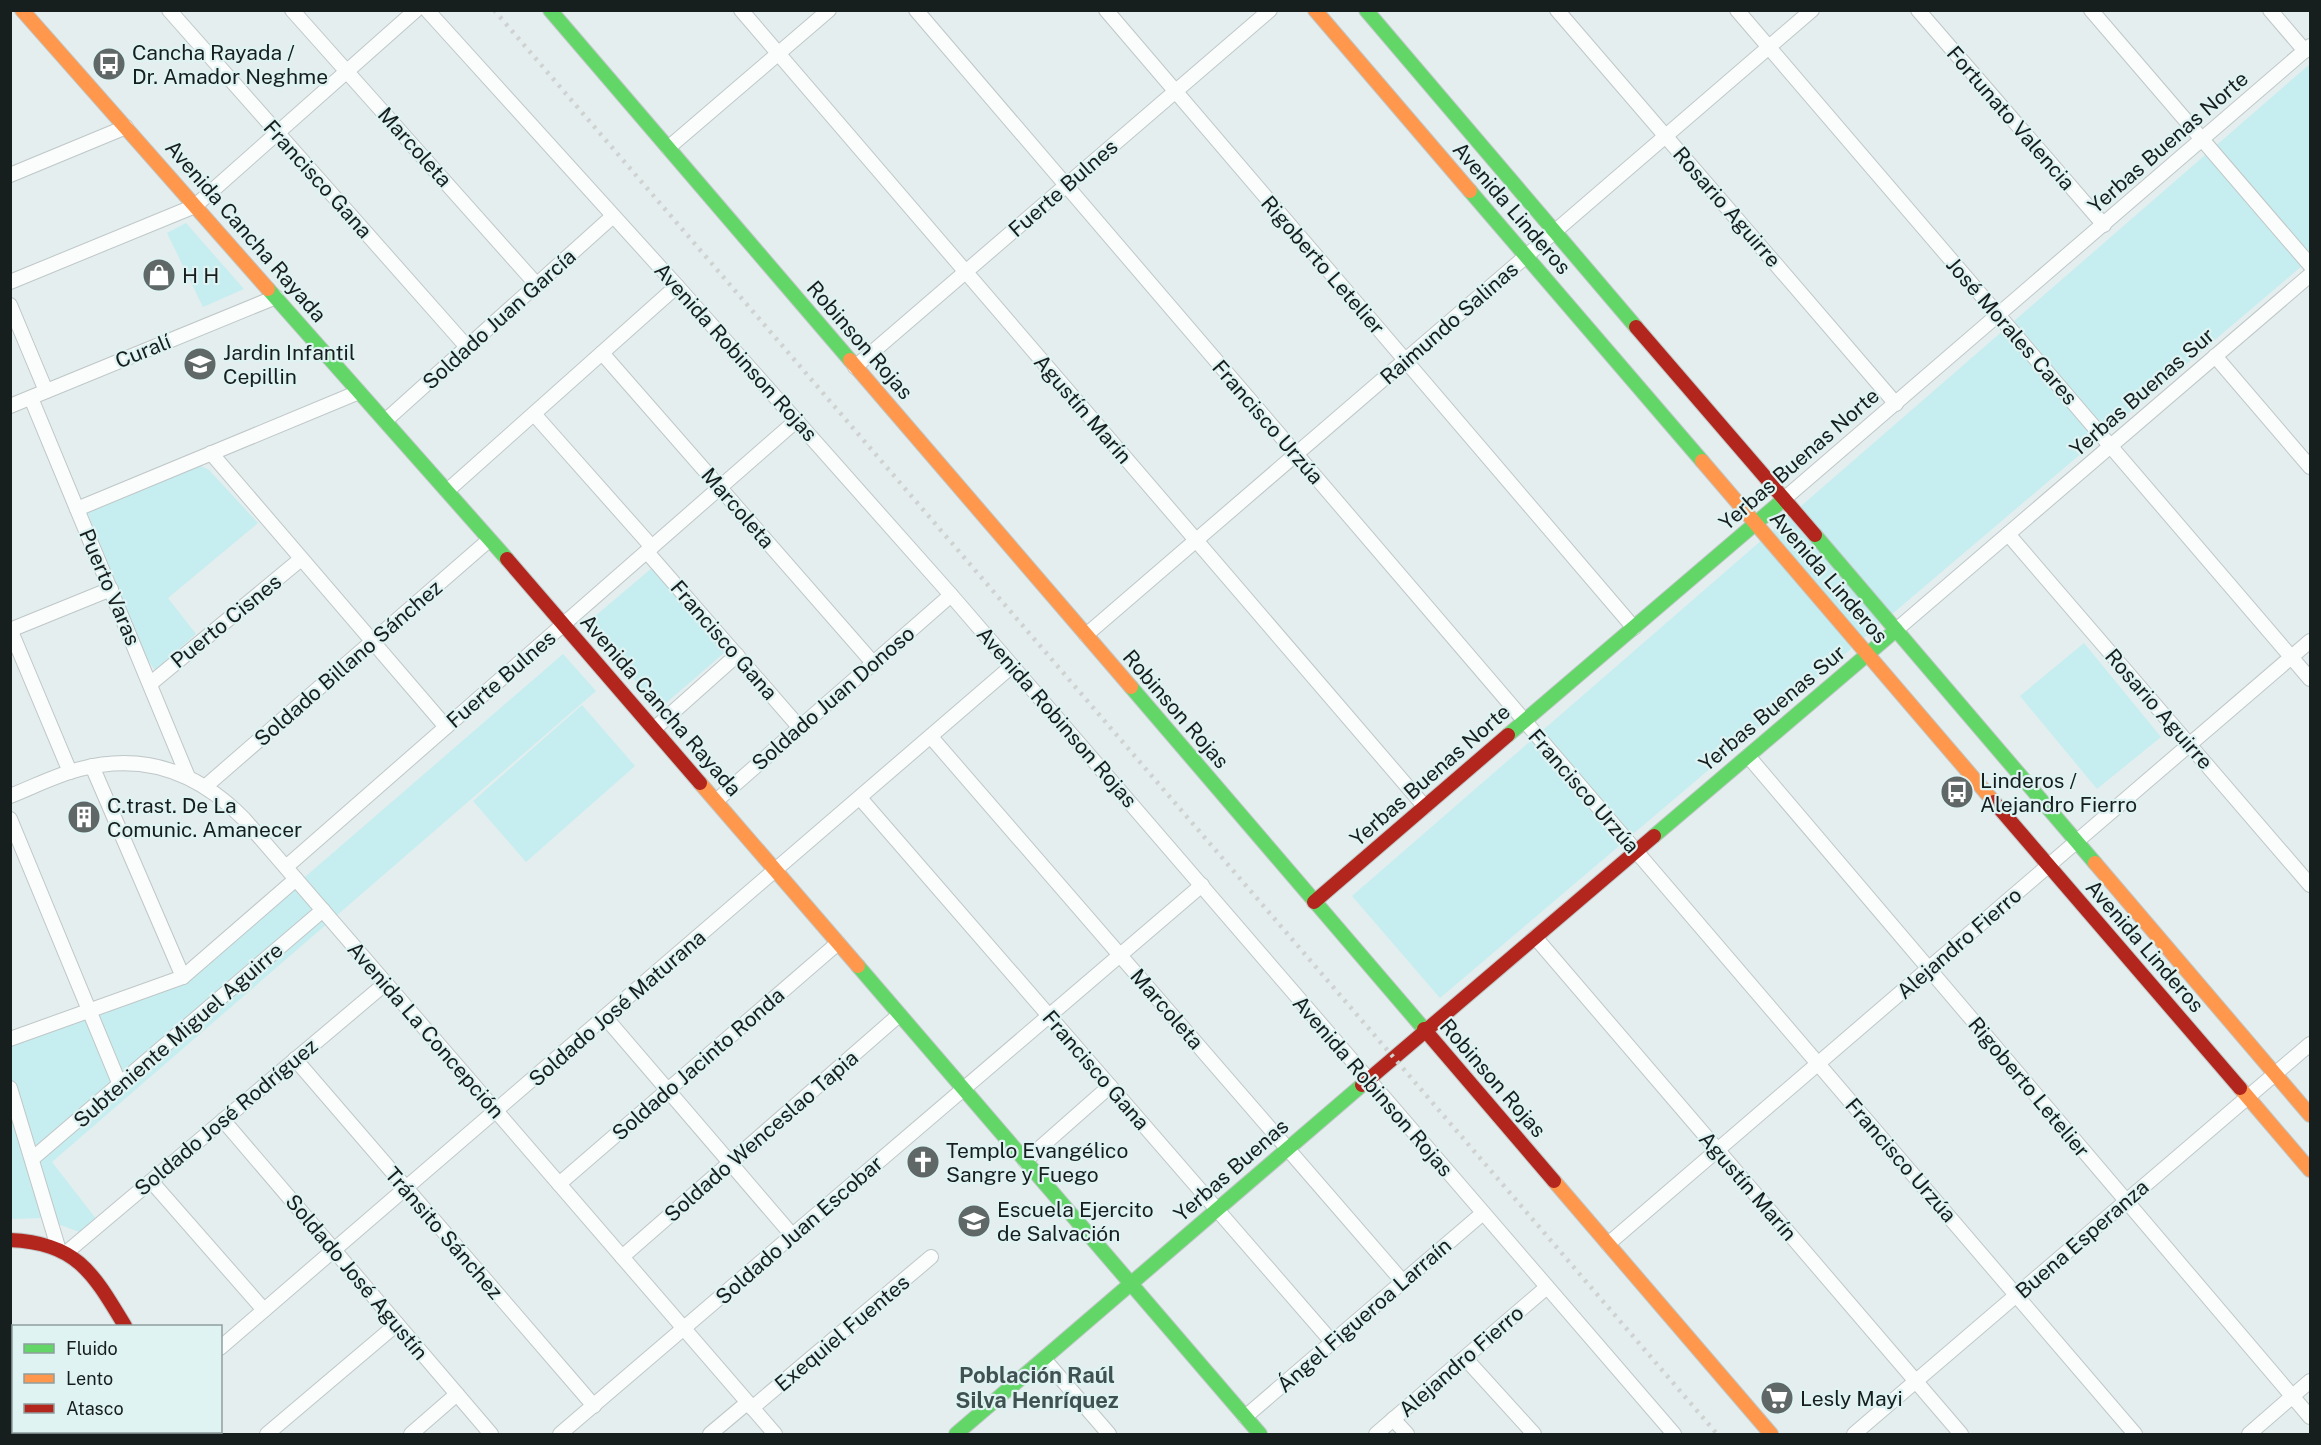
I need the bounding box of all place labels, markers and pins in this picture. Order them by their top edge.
place label: Cancha Rayada / Dr. Amador Neghme [132,40,328,89]
bus stop icon: Cancha Rayada / Dr. Amador Neghme [91,46,127,82]
shop icon: H H [141,257,177,293]
place label: H H [182,263,219,288]
place label: Jardin Infantil Cepillin [223,340,355,389]
school or university icon: Jardin Infantil Cepillin [182,346,218,382]
place label: Linderos / Alejandro Fierro [1980,768,2137,817]
bus stop icon: Linderos / Alejandro Fierro [1939,774,1975,810]
place label: C.trast. De La Comunic. Amanecer [107,793,302,842]
building icon: C.trast. De La Comunic. Amanecer [66,799,102,835]
place label: Templo Evangélico Sangre y Fuego [946,1138,1128,1187]
church icon: Templo Evangélico Sangre y Fuego [905,1144,941,1180]
place label: Escuela Ejercito de Salvación [997,1197,1154,1246]
school or university icon: Escuela Ejercito de Salvación [956,1203,992,1239]
supermarket icon: Lesly Mayi [1759,1380,1795,1416]
place label: Lesly Mayi [1800,1386,1903,1411]

